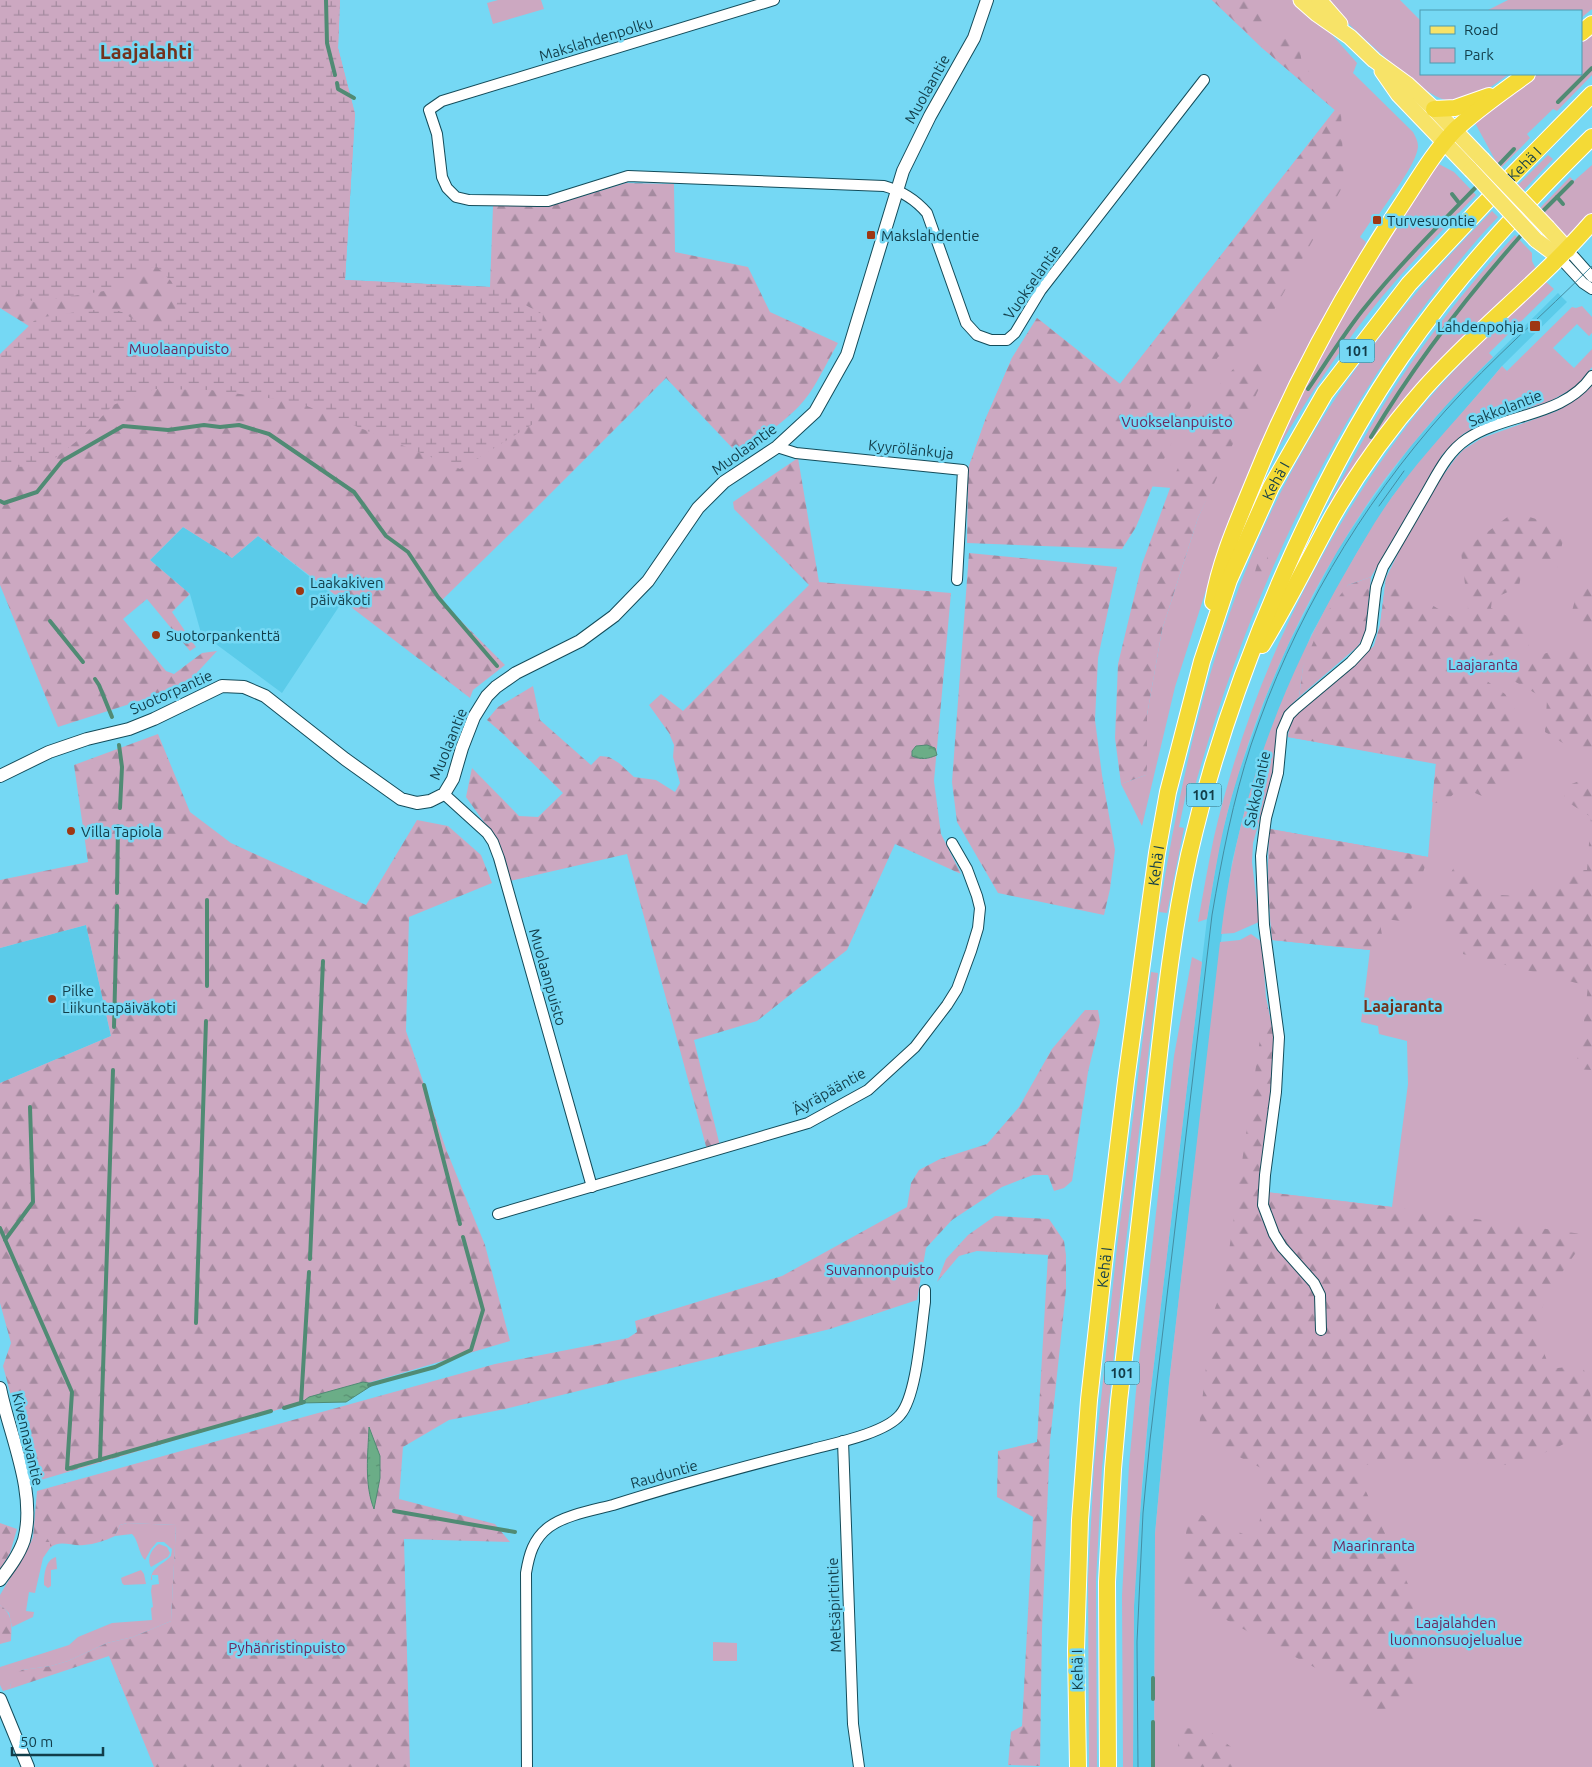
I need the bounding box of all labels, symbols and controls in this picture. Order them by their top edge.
legend [1420,10,1582,75]
street label: Makslahdenpolku [537,14,655,64]
text: Road [1464,21,1499,38]
district label: Laajalahti [100,40,192,63]
text: Park [1464,46,1494,63]
street label: Muolaantie [901,52,953,126]
street label: Kehä I [1504,143,1544,184]
place label: Turvesuontie [1387,212,1475,229]
marker: Turvesuontie [1371,214,1383,226]
place label: Makslahdentie [881,227,980,244]
marker: Makslahdentie [865,229,877,241]
street label: Vuokselantie [1000,241,1064,323]
place label: Lahdenpohja [1437,318,1524,335]
marker: Lahdenpohja [1528,319,1542,333]
park label: Muolaanpuisto [129,340,229,357]
road number: 101 [1340,340,1374,362]
street label: Sakkolantie [1466,386,1544,430]
park label: Vuokselanpuisto [1121,413,1233,430]
street label: Muolaantie [708,420,780,478]
street label: Kyyrölänkuja [867,436,955,462]
street label: Kehä I [1258,458,1292,502]
place label: Laakakiven päiväkoti [310,574,384,608]
marker: Laakakiven päiväkoti [294,585,306,597]
place label: Suotorpankenttä [166,627,280,644]
marker: Suotorpankenttä [150,629,162,641]
park label: Laajaranta [1448,656,1518,673]
street label: Suotorpantie [127,666,215,718]
street label: Muolaantie [426,706,470,782]
street label: Sakkolantie [1241,749,1273,829]
road number: 101 [1186,784,1222,806]
place label: Villa Tapiola [81,823,162,840]
marker: Villa Tapiola [65,825,77,837]
street label: Kehä I [1144,844,1167,887]
street label: Muolaanpuisto [526,926,570,1028]
place label: Pilke Liikuntapäiväkoti [62,982,176,1016]
marker: Pilke Liikuntapäiväkoti [46,993,58,1005]
district label: Laajaranta [1363,997,1443,1015]
street label: Äyräpääntie [790,1064,868,1118]
street label: Kehä I [1093,1246,1114,1288]
park label: Suvannonpuisto [826,1261,934,1278]
road number: 101 [1104,1362,1140,1385]
street label: Kivennavantie [9,1391,47,1487]
street label: Rauduntie [628,1456,700,1492]
park label: Maarinranta [1333,1537,1415,1554]
street label: Metsäpirtintie [824,1557,844,1653]
park label: Laajalahden luonnonsuojelualue [1390,1614,1522,1648]
park label: Pyhänristinpuisto [228,1639,346,1656]
street label: Kehä I [1068,1649,1086,1691]
scale bar [12,1724,104,1756]
text: 50 m [20,1733,53,1750]

